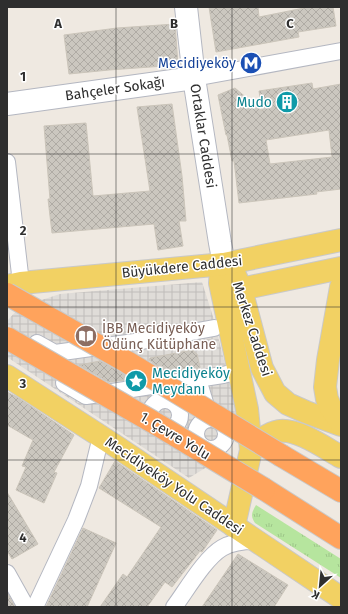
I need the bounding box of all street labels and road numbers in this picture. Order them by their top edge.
street label: Bahçeler Sokağı [64,74,166,104]
street label: Ortaklar Caddesi [186,82,220,190]
street label: Büyükdere Caddesi [121,252,243,282]
street label: Merkez Caddesi [229,280,275,378]
street label: 1. Çevre Yolu [137,408,213,464]
street label: Mecidiyeköy Yolu Caddesi [102,433,246,539]

